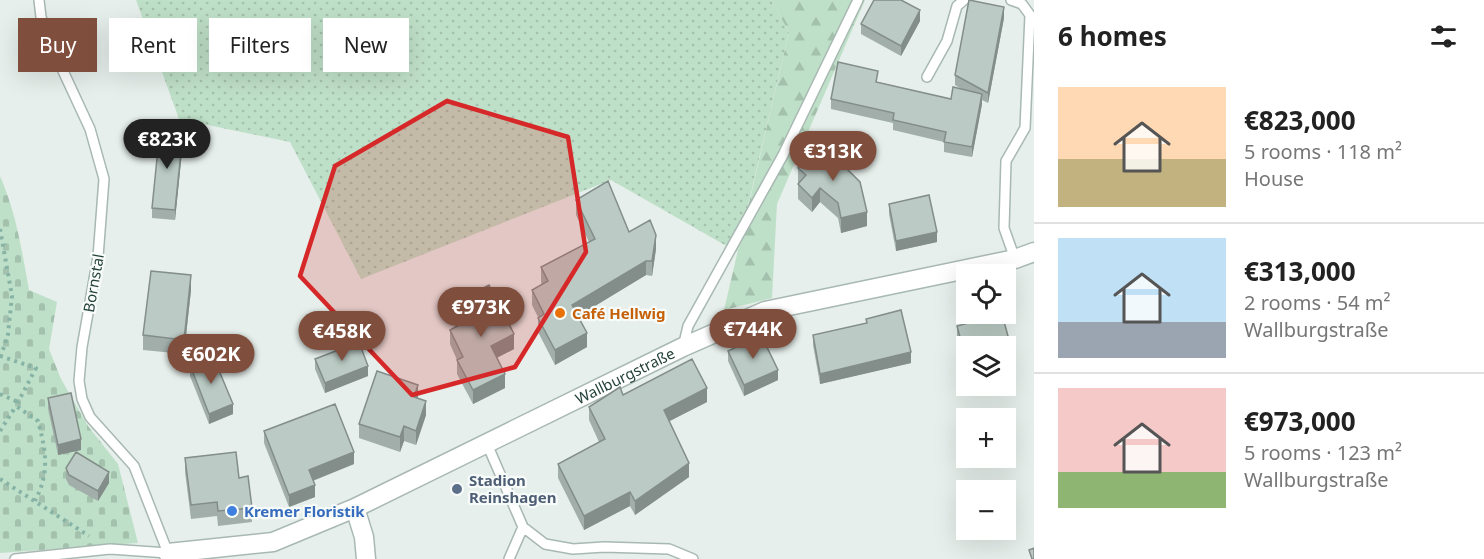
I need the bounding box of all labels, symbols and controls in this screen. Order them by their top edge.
chip: Buy [18,18,97,72]
chip: Rent [109,18,197,72]
chip: Filters [209,18,311,72]
chip: New [323,18,409,72]
text: 6 homes [1058,18,1167,54]
icon: filters [1427,20,1460,53]
text: €823,000 [1244,102,1356,138]
icon: home [1106,111,1178,183]
pin: €823K [125,119,209,170]
text: €823K [137,125,197,152]
pin: €313K [791,131,875,182]
text: €313K [803,137,863,164]
text: 5 rooms · 118 m² [1244,138,1402,165]
text: House [1244,165,1304,192]
street label: Bornstal [78,252,108,314]
text: €313,000 [1244,253,1356,289]
icon: home [1106,262,1178,334]
map controls [956,264,1016,540]
button: locate [956,264,1016,324]
pin: €973K [439,287,523,338]
text: 2 rooms · 54 m² [1244,289,1391,316]
text: €973K [451,293,511,320]
place label: Café Hellwig [572,303,665,323]
marker: Café Hellwig [553,306,567,320]
pin: €744K [711,309,795,360]
pin: €458K [300,311,384,362]
text: €744K [723,315,783,342]
text: Wallburgstraße [1244,316,1389,343]
text: €458K [312,317,372,344]
pin: €602K [169,334,253,385]
button: layers [956,336,1016,396]
text: €602K [181,340,241,367]
street label: Wallburgstraße [572,343,678,408]
text: €973,000 [1244,403,1356,439]
button: + [956,408,1016,468]
icon: home [1106,412,1178,484]
text: 5 rooms · 123 m² [1244,439,1402,466]
text: Wallburgstraße [1244,466,1389,493]
place label: Stadion Reinshagen [469,470,556,507]
button: − [956,480,1016,540]
marker: Stadion Reinshagen [450,482,464,496]
place label: Kremer Floristik [244,501,365,521]
marker: Kremer Floristik [225,504,239,518]

